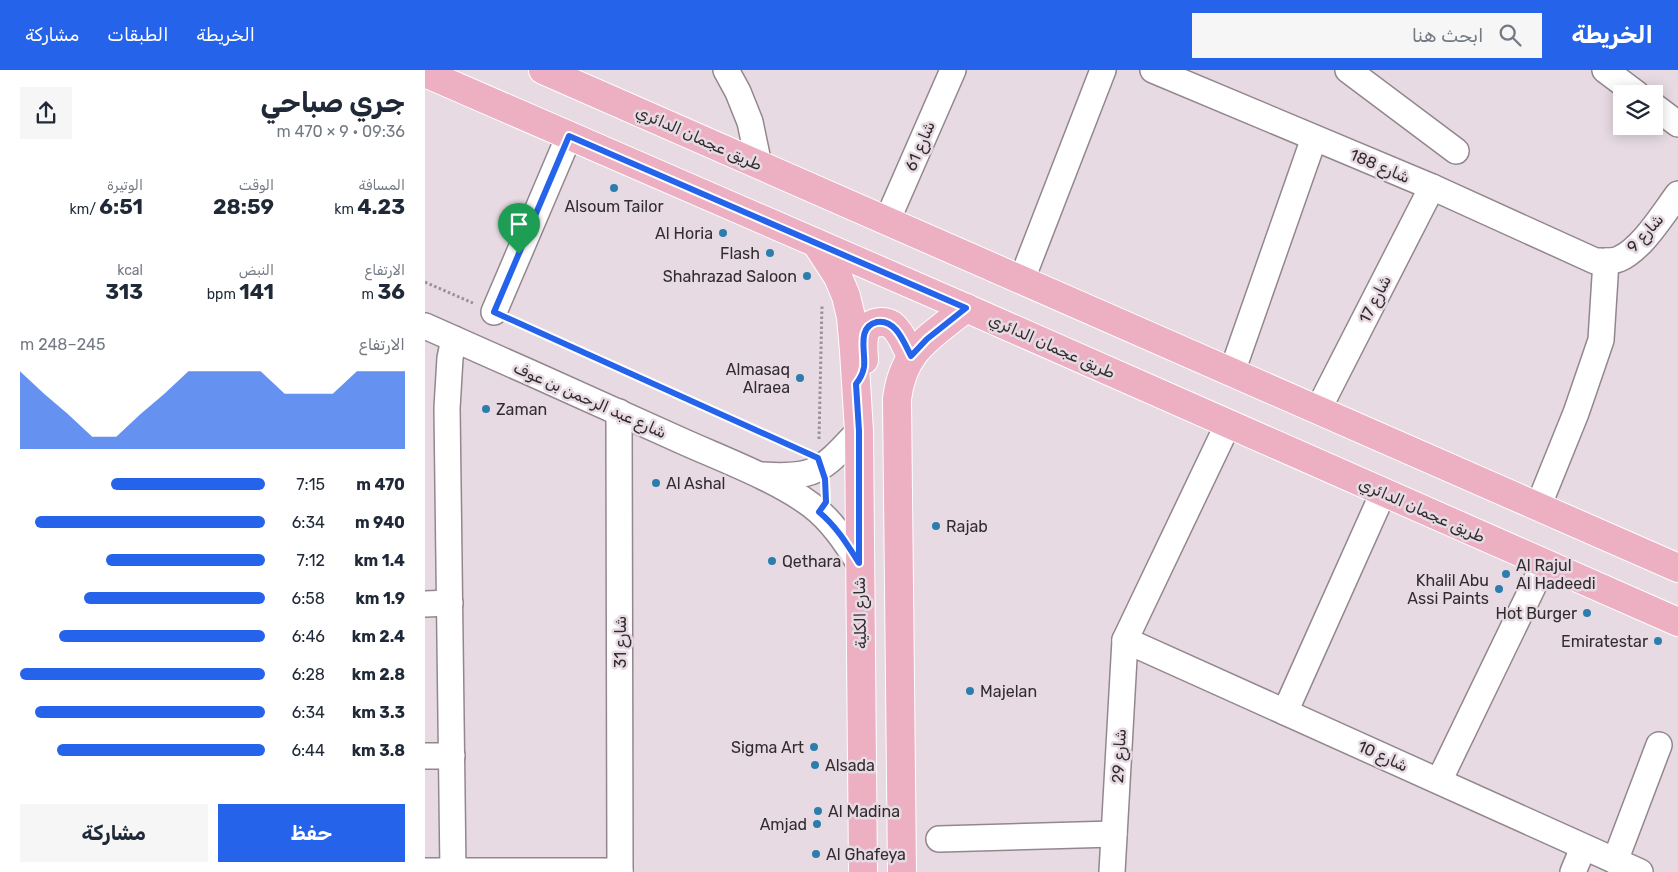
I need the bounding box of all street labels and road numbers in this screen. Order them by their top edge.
street label: طريق عجمان الدائري [632,102,765,176]
street label: شارع 61 [901,118,941,175]
street label: شارع 188 [1347,145,1413,189]
street label: شارع 9 [1623,210,1669,258]
street label: شارع 17 [1355,272,1397,327]
street label: طريق عجمان الدائري [985,310,1118,384]
street label: شارع عبد الرحمن بن عوف [510,358,669,444]
street label: طريق عجمان الدائري [1355,474,1488,548]
street label: شارع الكلية [850,577,872,649]
street label: شارع 31 [611,616,632,668]
street label: شارع 29 [1108,728,1132,784]
street label: شارع 10 [1354,737,1411,777]

